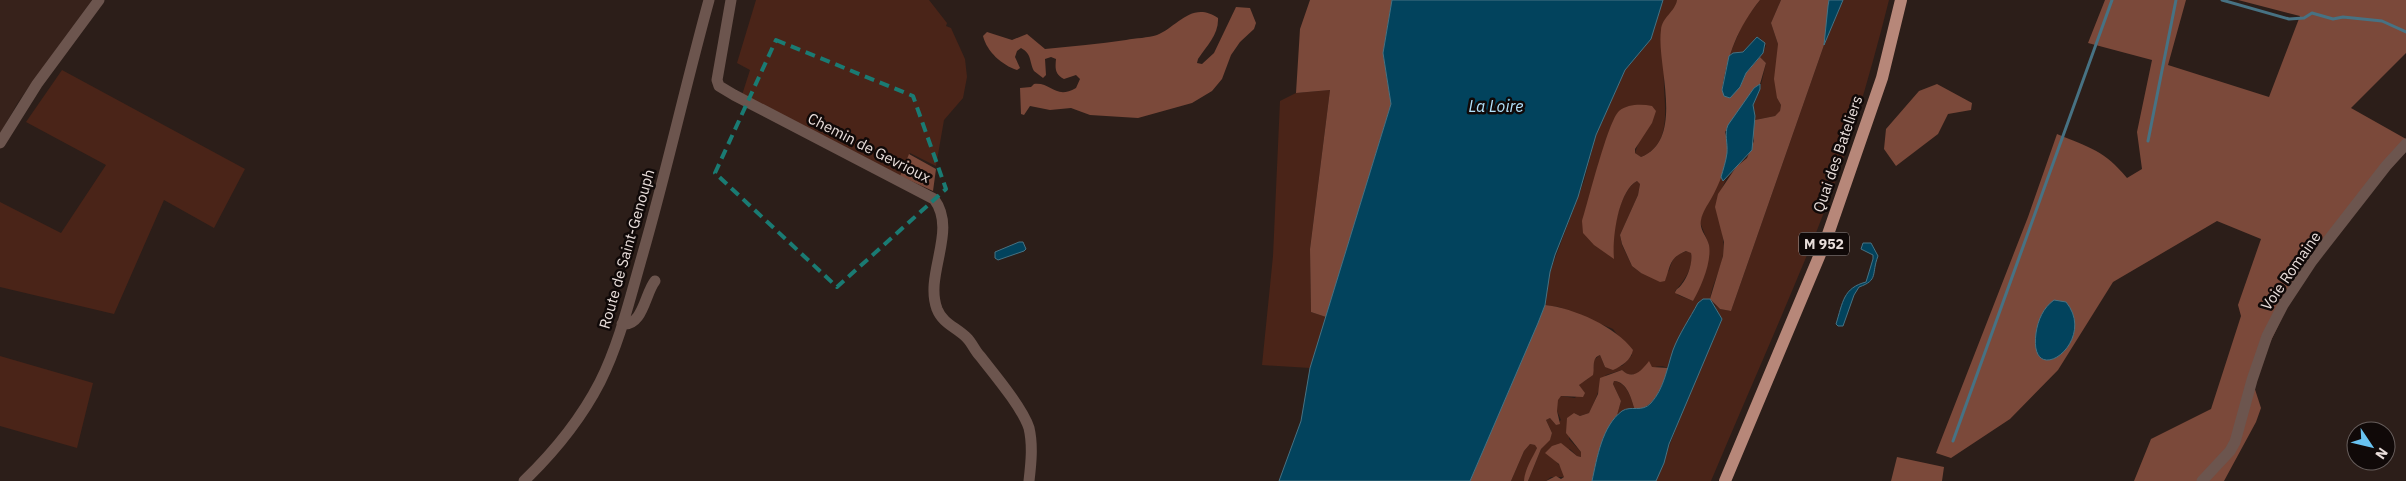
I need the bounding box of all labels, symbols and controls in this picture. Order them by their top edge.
street label: Quai des Bateliers [1809,93,1866,215]
water label: La Loire [1468,96,1524,116]
street label: Chemin de Gevrioux [805,108,934,187]
street label: Route de Saint-Genouph [595,167,658,331]
street label: Voie Romaine [2256,228,2325,314]
road number: M 952 [1799,232,1849,255]
north arrow [2346,421,2396,471]
text: N [2371,444,2392,463]

